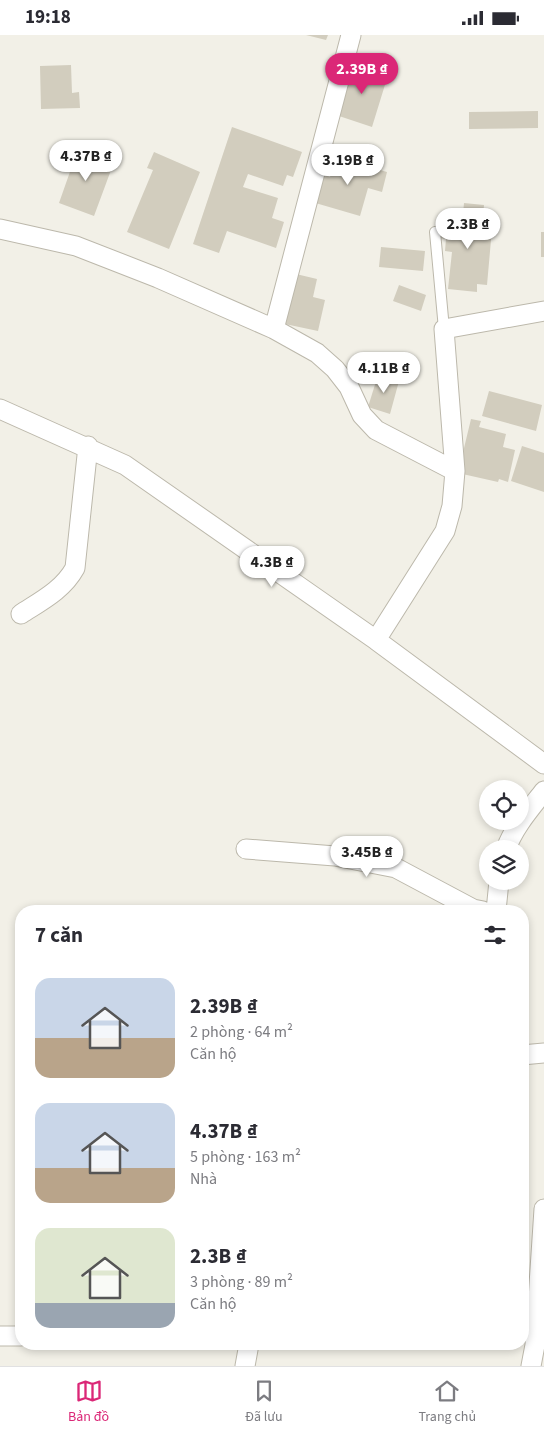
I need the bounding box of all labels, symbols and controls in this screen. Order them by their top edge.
text: 19:18 [25,4,71,31]
pin: 2.39B ₫ [316,53,408,95]
text: 2.39B ₫ [336,58,388,80]
pin: 4.37B ₫ [40,139,132,182]
pin: 3.19B ₫ [302,143,394,186]
text: 4.37B ₫ [60,145,112,167]
text: 3.19B ₫ [322,149,374,171]
pin: 2.3B ₫ [427,207,509,250]
text: 2.3B ₫ [446,213,490,235]
pin: 4.11B ₫ [338,351,430,394]
text: 4.11B ₫ [358,357,410,379]
pin: 4.3B ₫ [231,545,313,588]
text: 4.3B ₫ [250,551,294,573]
map controls [479,780,529,890]
button: locate [479,780,529,830]
pin: 3.45B ₫ [321,835,413,878]
button: layers [479,840,529,890]
text: 3.45B ₫ [341,841,393,863]
text: 7 căn [35,920,83,950]
icon: filters [481,921,509,949]
text: 2.39B ₫ [190,991,258,1021]
icon: home [75,998,135,1058]
text: 2 phòng · 64 m² [190,1021,293,1043]
text: Căn hộ [190,1043,237,1065]
text: 4.37B ₫ [190,1116,258,1146]
icon: home [75,1123,135,1183]
text: 5 phòng · 163 m² [190,1146,301,1168]
text: Nhà [190,1168,217,1190]
text: 2.3B ₫ [190,1241,246,1271]
icon: home [75,1248,135,1308]
text: 3 phòng · 89 m² [190,1271,293,1293]
text: Căn hộ [190,1293,237,1315]
tab: Bản đồ [68,1377,109,1427]
tab: Đã lưu [245,1377,283,1427]
tab: Trang chủ [418,1377,476,1427]

